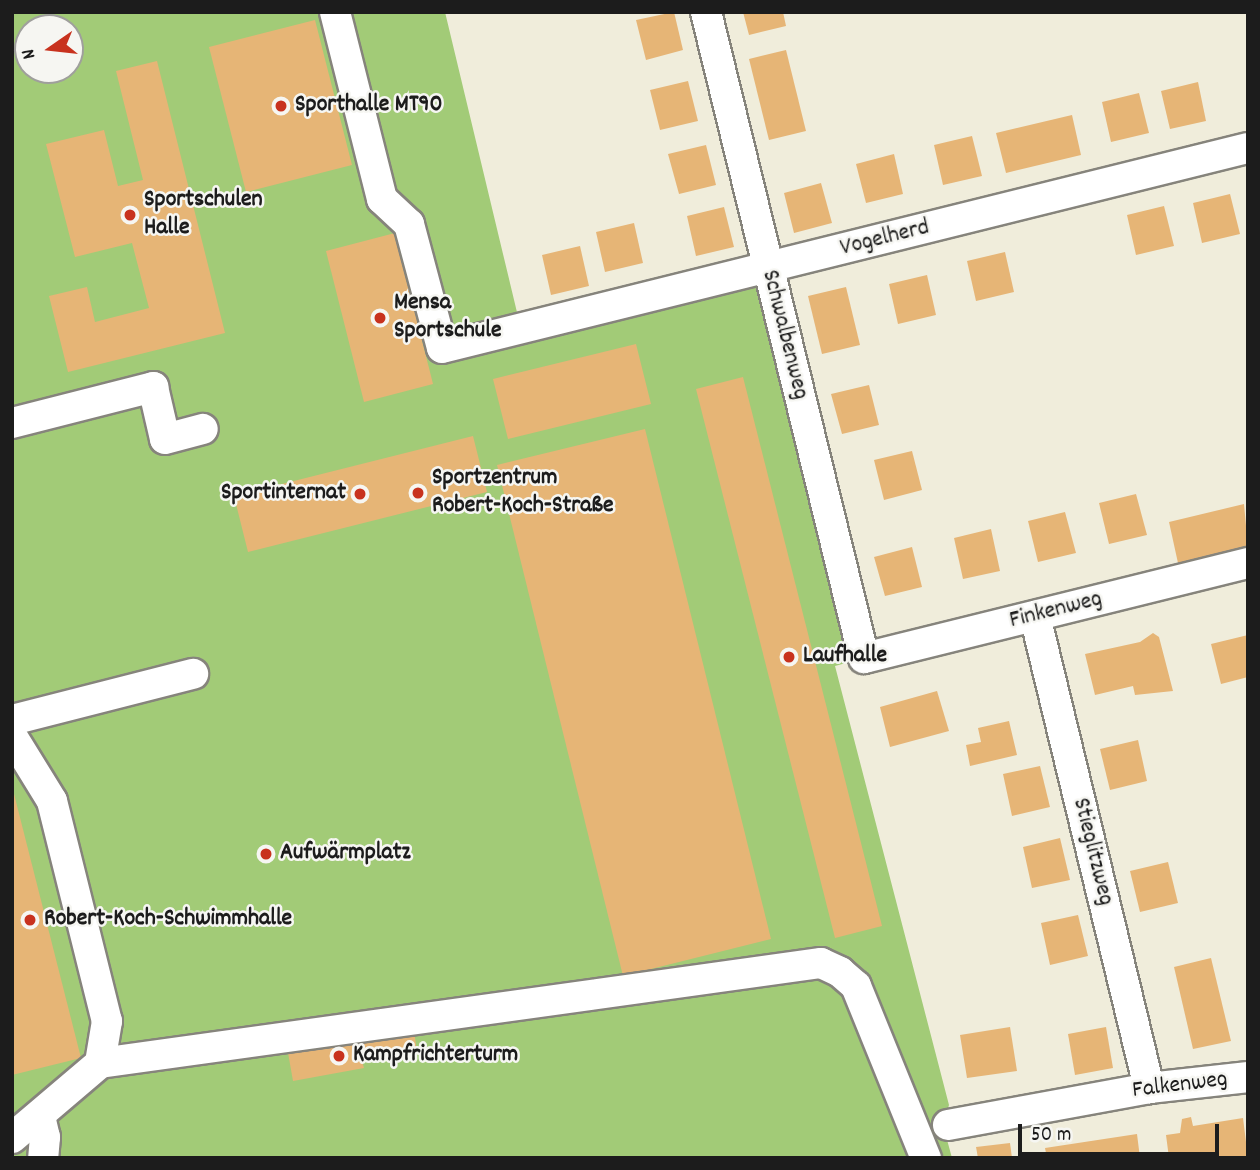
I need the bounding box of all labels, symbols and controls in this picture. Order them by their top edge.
north arrow [14,14,84,84]
text: N [16,46,44,62]
place label: Sporthalle MT90 [295,92,443,120]
marker: Sporthalle MT90 [273,98,289,114]
place label: Sportschulen Halle [144,187,263,243]
marker: Sportschulen Halle [122,207,138,223]
street label: Vogelherd [838,214,932,264]
street label: Schwalbenweg [754,267,814,403]
place label: Mensa Sportschule [394,290,501,346]
marker: Mensa Sportschule [372,310,388,326]
place label: Sportzentrum Robert-Koch-Straße [432,465,613,521]
place label: Sportinternat [221,480,346,508]
marker: Sportzentrum Robert-Koch-Straße [410,485,426,501]
marker: Sportinternat [352,486,368,502]
street label: Finkenweg [1007,586,1105,636]
place label: Laufhalle [803,643,887,671]
marker: Laufhalle [781,649,797,665]
street label: Stieglitzweg [1065,795,1119,909]
place label: Aufwärmplatz [280,840,411,868]
marker: Aufwärmplatz [258,846,274,862]
place label: Robert-Koch-Schwimmhalle [44,906,292,934]
marker: Robert-Koch-Schwimmhalle [22,912,38,928]
place label: Kampfrichterturm [353,1042,518,1070]
marker: Kampfrichterturm [331,1048,347,1064]
street label: Falkenweg [1131,1066,1229,1106]
scale bar [1022,1110,1223,1154]
text: 50 m [1031,1121,1071,1151]

